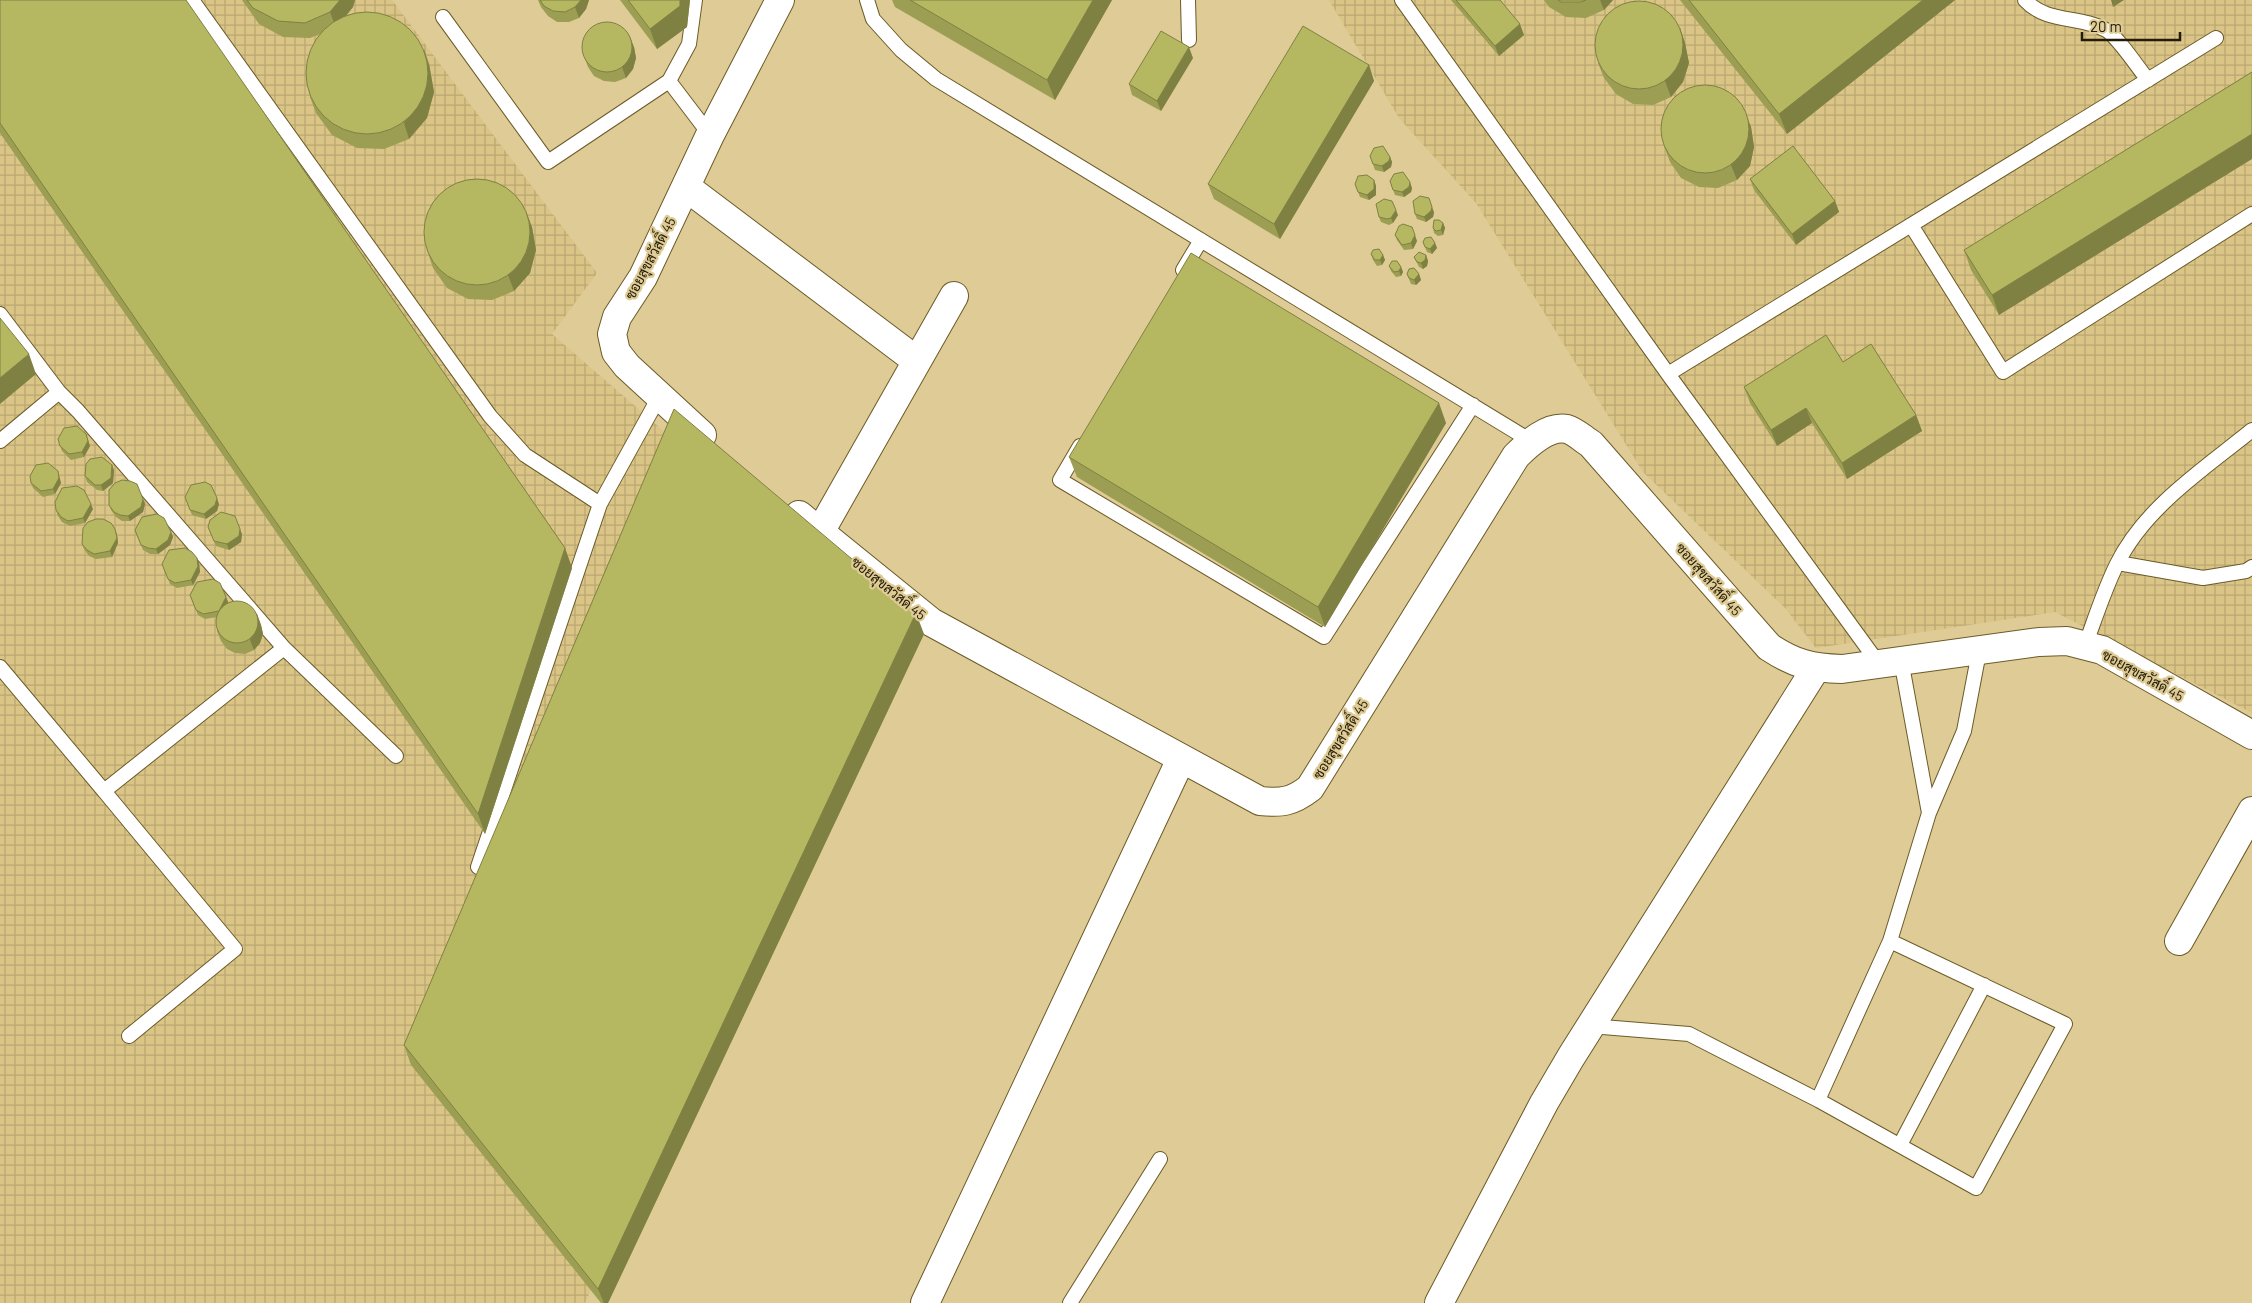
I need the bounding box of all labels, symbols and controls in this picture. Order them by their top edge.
scale bar [2082,10,2180,42]
text: 20 m [2090,17,2122,35]
street label: ซอยสุขสวัสดิ์ 45 [618,212,681,303]
street label: ซอยสุขสวัสดิ์ 45 [1671,537,1748,620]
street label: ซอยสุขสวัสดิ์ 45 [847,550,932,625]
street label: ซอยสุขสวัสดิ์ 45 [2098,643,2188,706]
street label: ซอยสุขสวัสดิ์ 45 [1306,694,1373,783]

